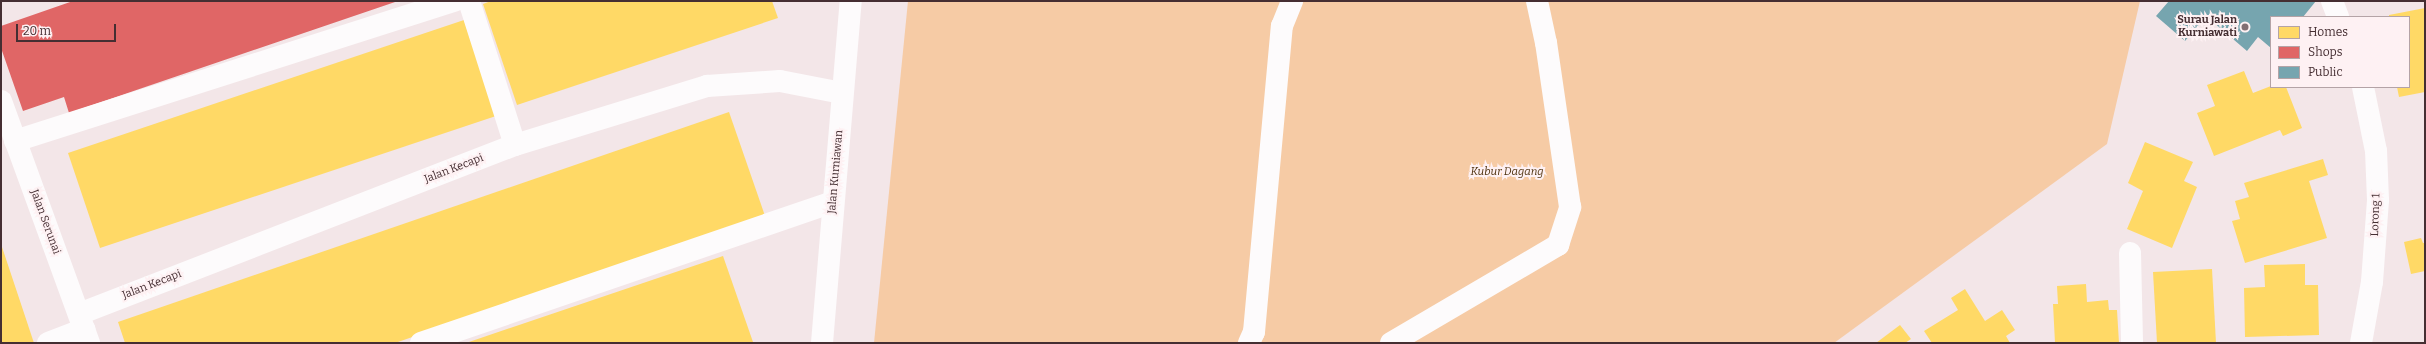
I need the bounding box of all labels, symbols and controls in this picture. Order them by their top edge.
place label: Surau Jalan Kurniawati [2177,14,2237,40]
scale bar [18,16,118,42]
legend [2270,16,2410,88]
marker: Surau Jalan Kurniawati [2240,22,2250,32]
text: 20 m [23,24,51,38]
text: Homes [2308,25,2348,39]
text: Shops [2308,45,2342,59]
text: Public [2308,65,2343,79]
street label: Jalan Kurniawan [826,130,846,214]
street label: Jalan Kecapi [423,152,485,186]
park label: Kubur Dagang [1470,165,1544,179]
street label: Jalan Serunai [27,188,63,256]
street label: Lorong 1 [2369,193,2383,237]
street label: Jalan Kecapi [121,268,183,302]

